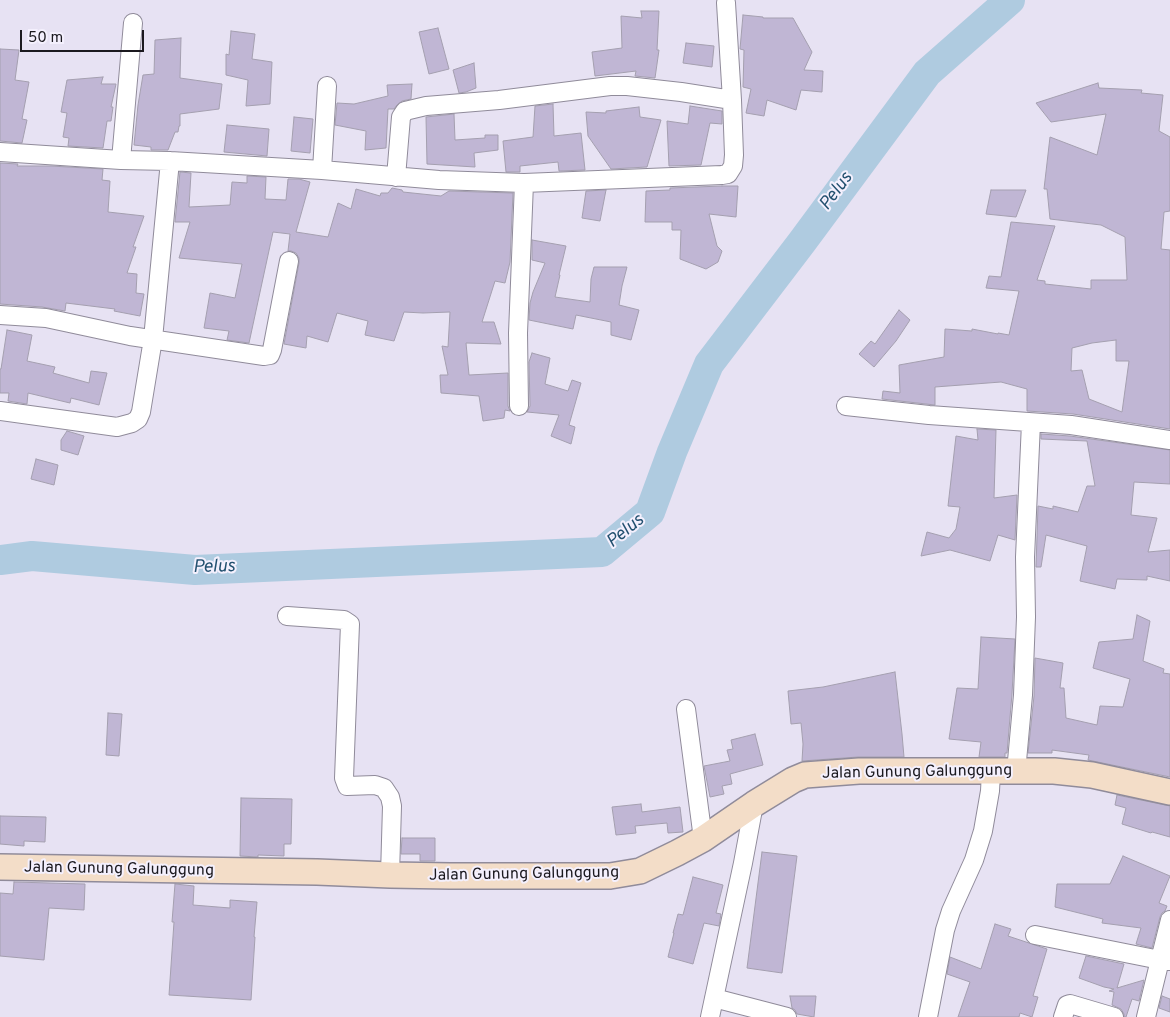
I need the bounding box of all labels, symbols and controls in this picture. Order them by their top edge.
scale bar [22,20,146,52]
text: 50 m [28,29,63,48]
water label: Pelus [816,169,858,215]
water label: Pelus [603,510,649,554]
water label: Pelus [193,557,235,579]
street label: Jalan Gunung Galunggung [822,762,1012,784]
street label: Jalan Gunung Galunggung [24,859,214,881]
street label: Jalan Gunung Galunggung [429,864,619,886]

